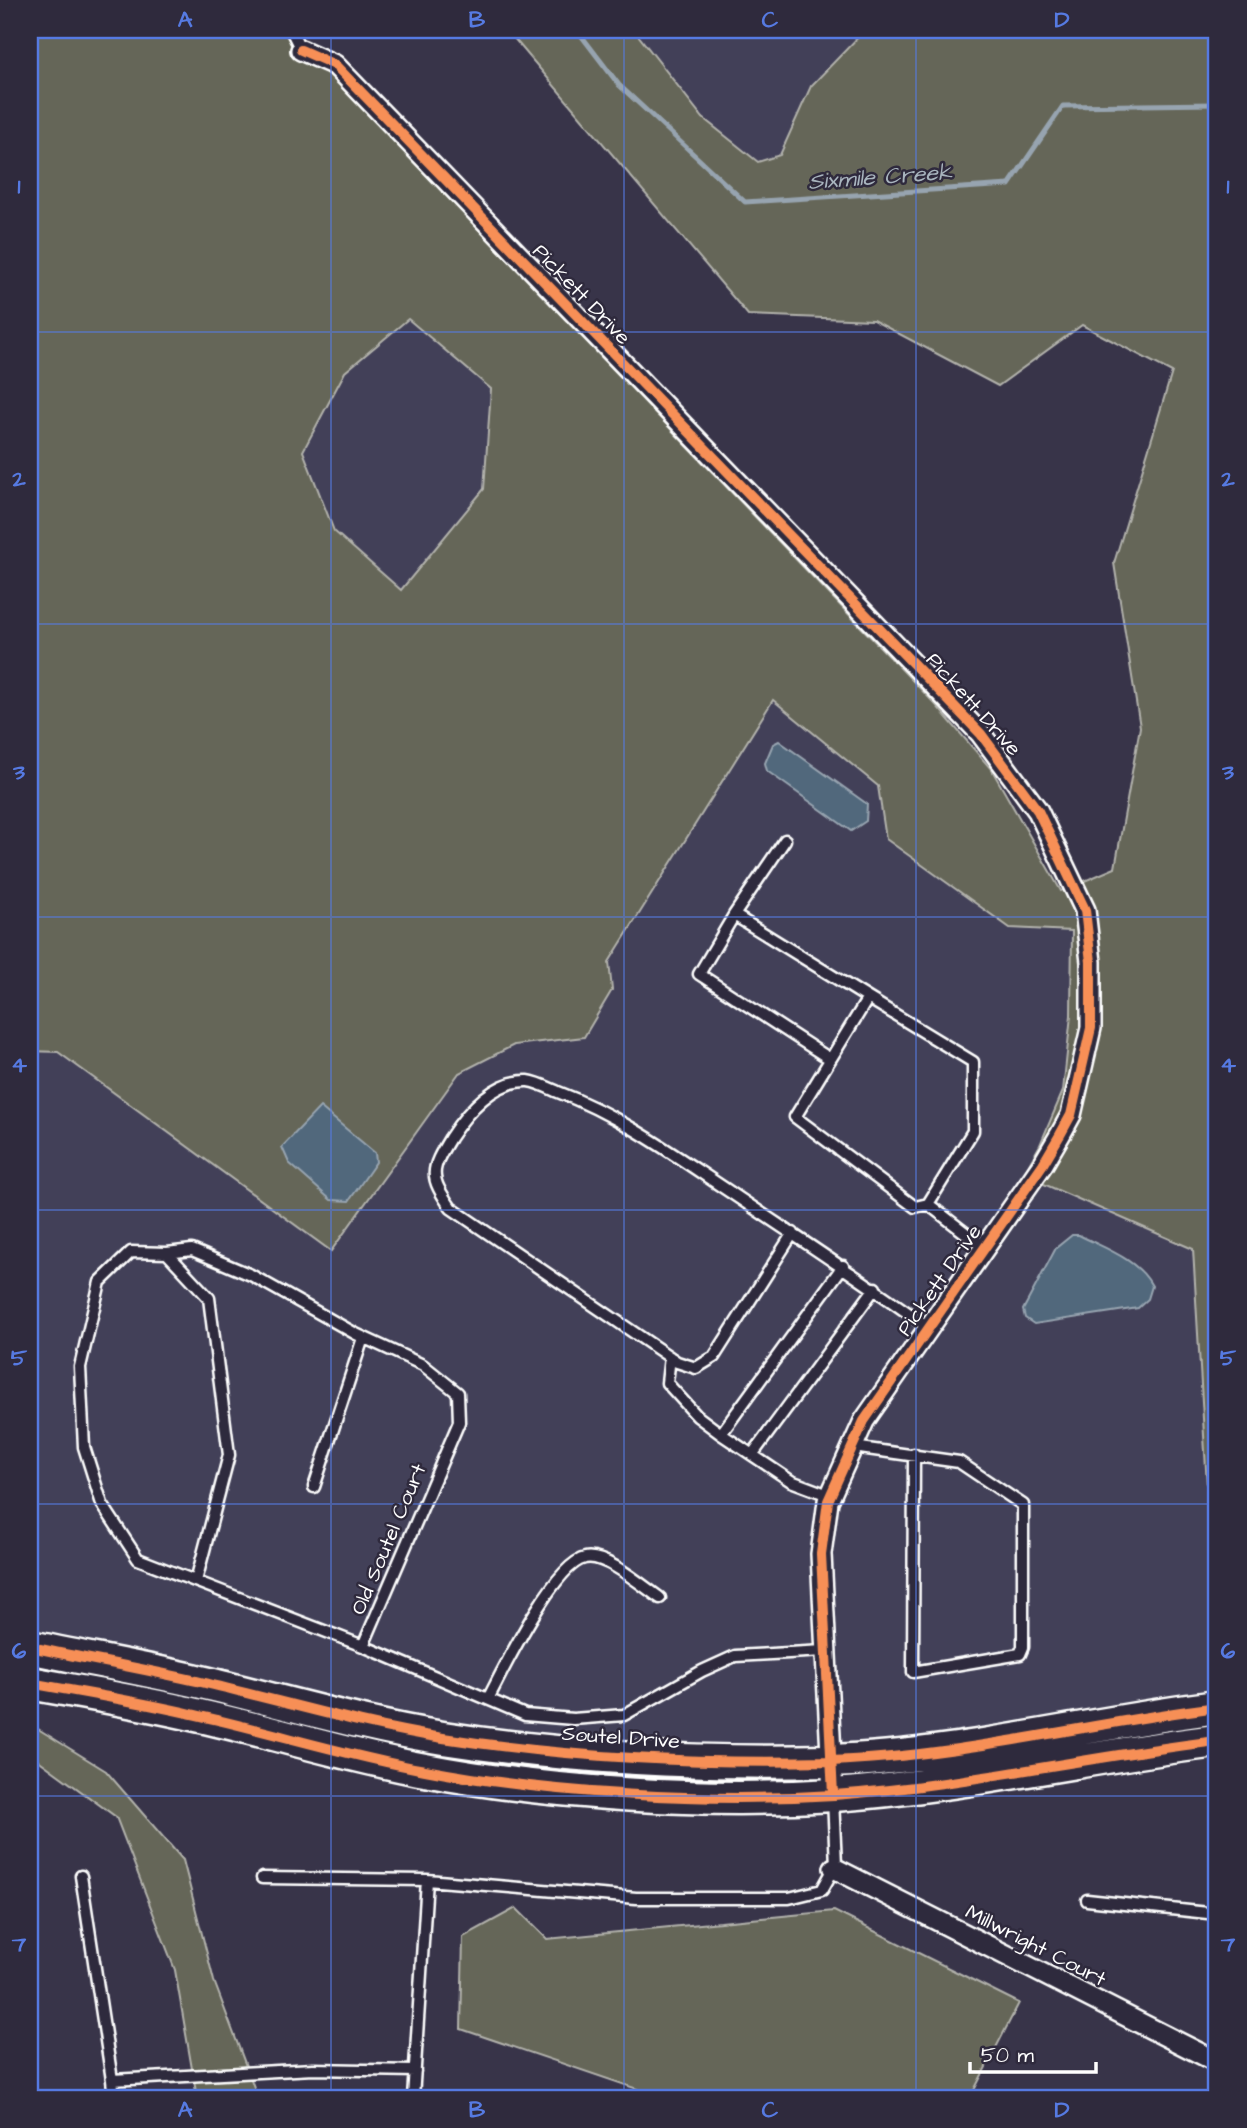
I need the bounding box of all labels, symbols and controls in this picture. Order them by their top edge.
text: A [178,4,193,36]
text: B [469,4,486,36]
text: C [762,4,779,36]
text: D [1055,4,1070,36]
water label: Sixmile Creek [807,156,954,198]
text: 1 [18,170,21,202]
text: 1 [1227,170,1230,202]
street label: Pickett Drive [526,237,637,351]
text: 2 [11,463,26,495]
text: 2 [1220,463,1235,495]
street label: Pickett Drive [919,646,1028,762]
text: 3 [12,756,25,788]
text: 3 [1221,756,1234,788]
text: 4 [11,1049,27,1081]
text: 4 [1220,1049,1236,1081]
street label: Pickett Drive [890,1219,989,1342]
text: 5 [11,1342,28,1374]
text: 5 [1220,1342,1237,1374]
street label: Old Soutel Court [344,1459,434,1619]
text: 6 [12,1635,27,1667]
text: 6 [1221,1635,1236,1667]
street label: Soutel Drive [561,1719,681,1756]
street label: Millwright Court [959,1897,1112,1995]
text: 7 [11,1928,27,1960]
text: 7 [1220,1928,1236,1960]
scale bar [970,2030,1096,2074]
text: 50 m [981,2041,1035,2070]
text: A [178,2094,193,2126]
text: B [469,2094,486,2126]
text: C [762,2094,779,2126]
text: D [1055,2094,1070,2126]

